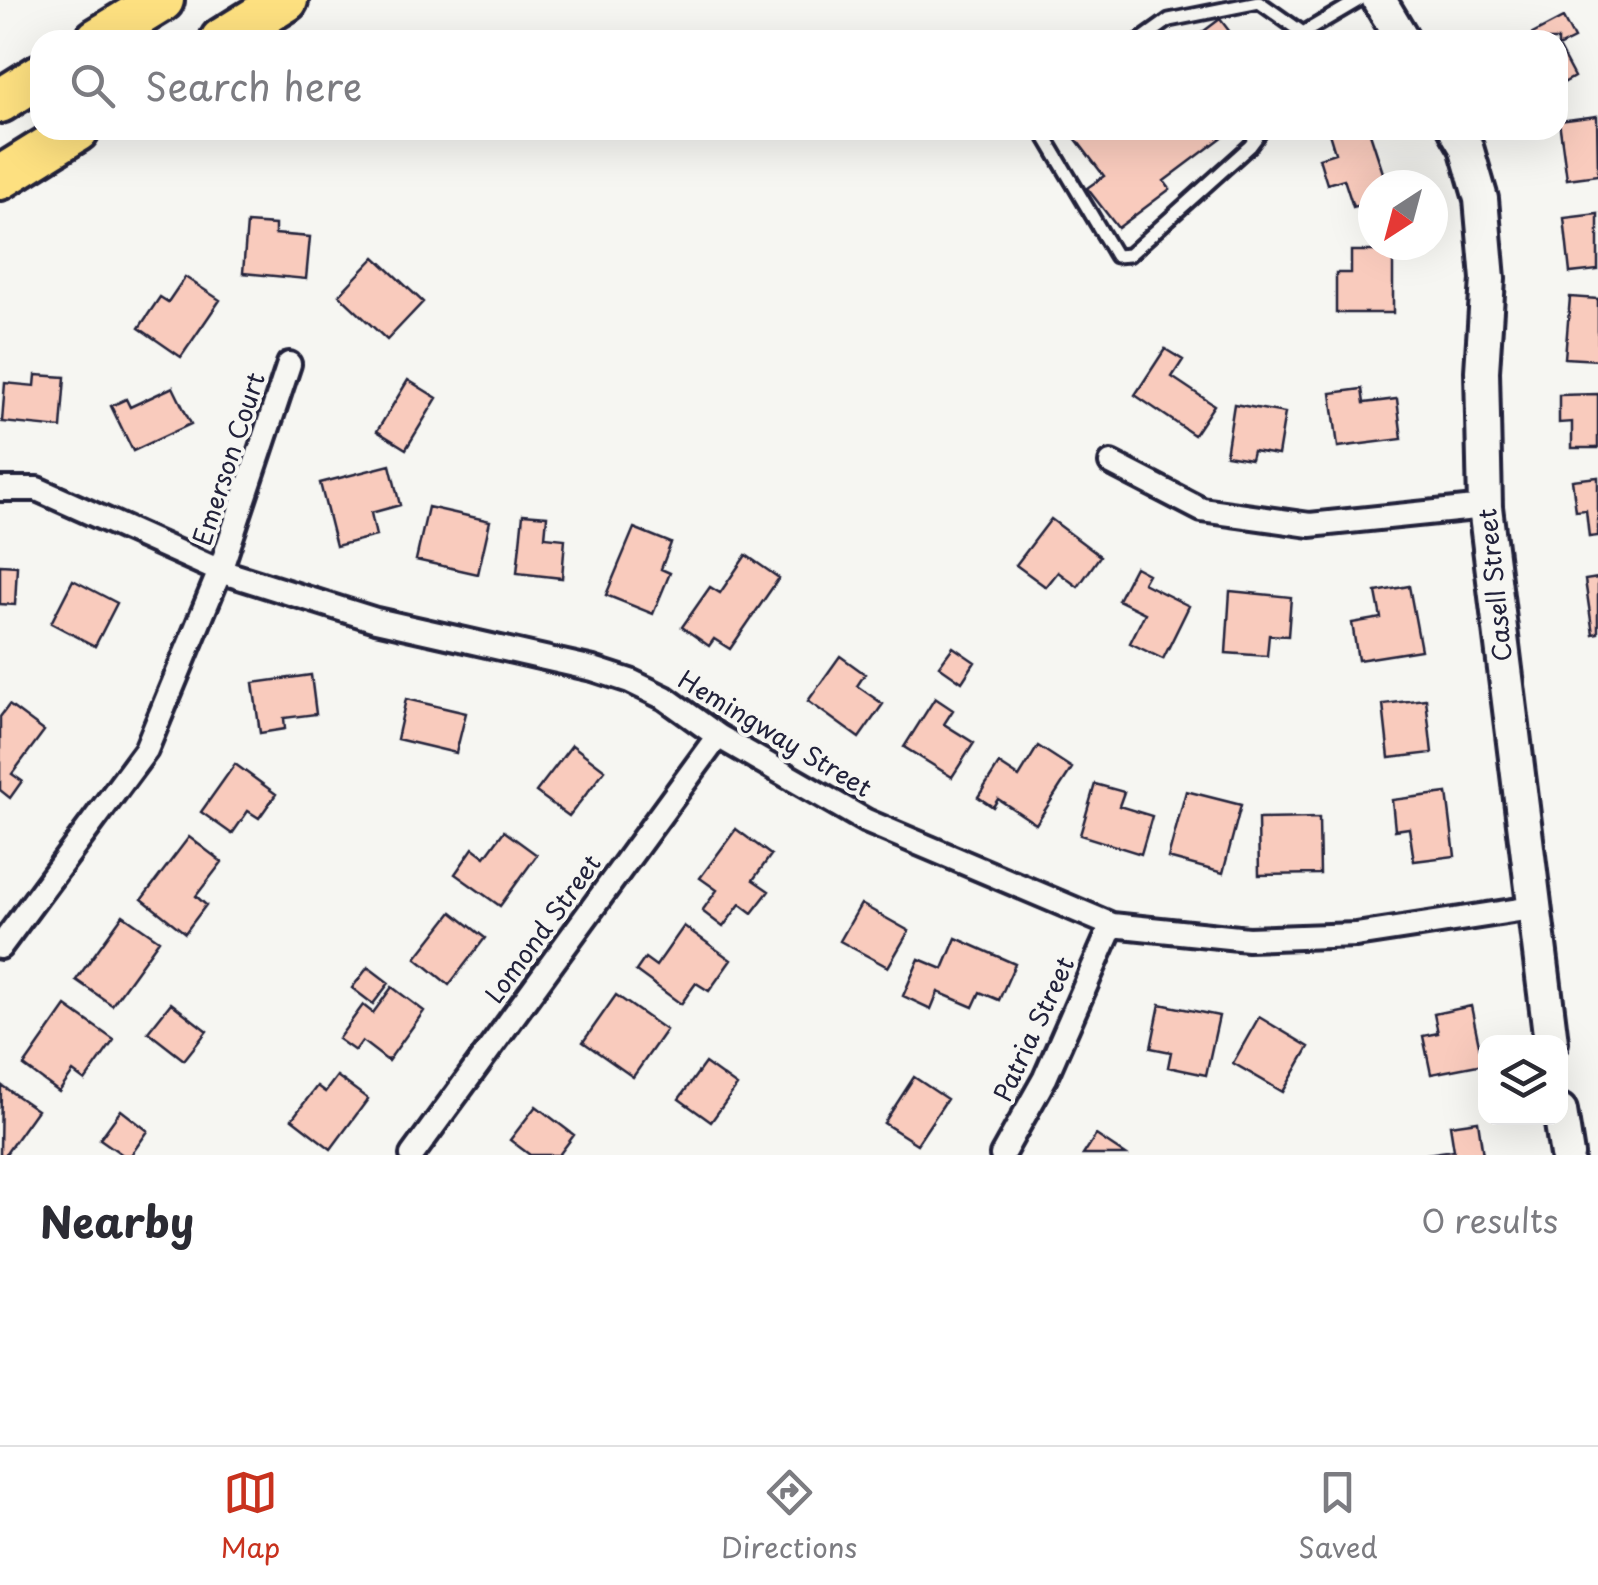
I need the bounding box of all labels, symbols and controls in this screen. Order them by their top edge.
search box [30,30,1568,140]
text: Search here [145,57,362,114]
icon: search [65,58,120,113]
north arrow [1358,170,1448,260]
street label: Emerson Court [182,367,274,550]
street label: Casell Street [1467,507,1521,664]
street label: Hemingway Street [671,660,880,806]
street label: Lomond Street [475,846,609,1011]
street label: Patria Street [983,950,1083,1107]
map controls [1478,1035,1568,1125]
button: layers [1478,1035,1568,1125]
text: Nearby [40,1189,194,1252]
text: 0 results [1422,1196,1558,1244]
tab: Map [220,1465,280,1568]
tab: Directions [721,1465,857,1568]
tab: Saved [1298,1465,1378,1568]

